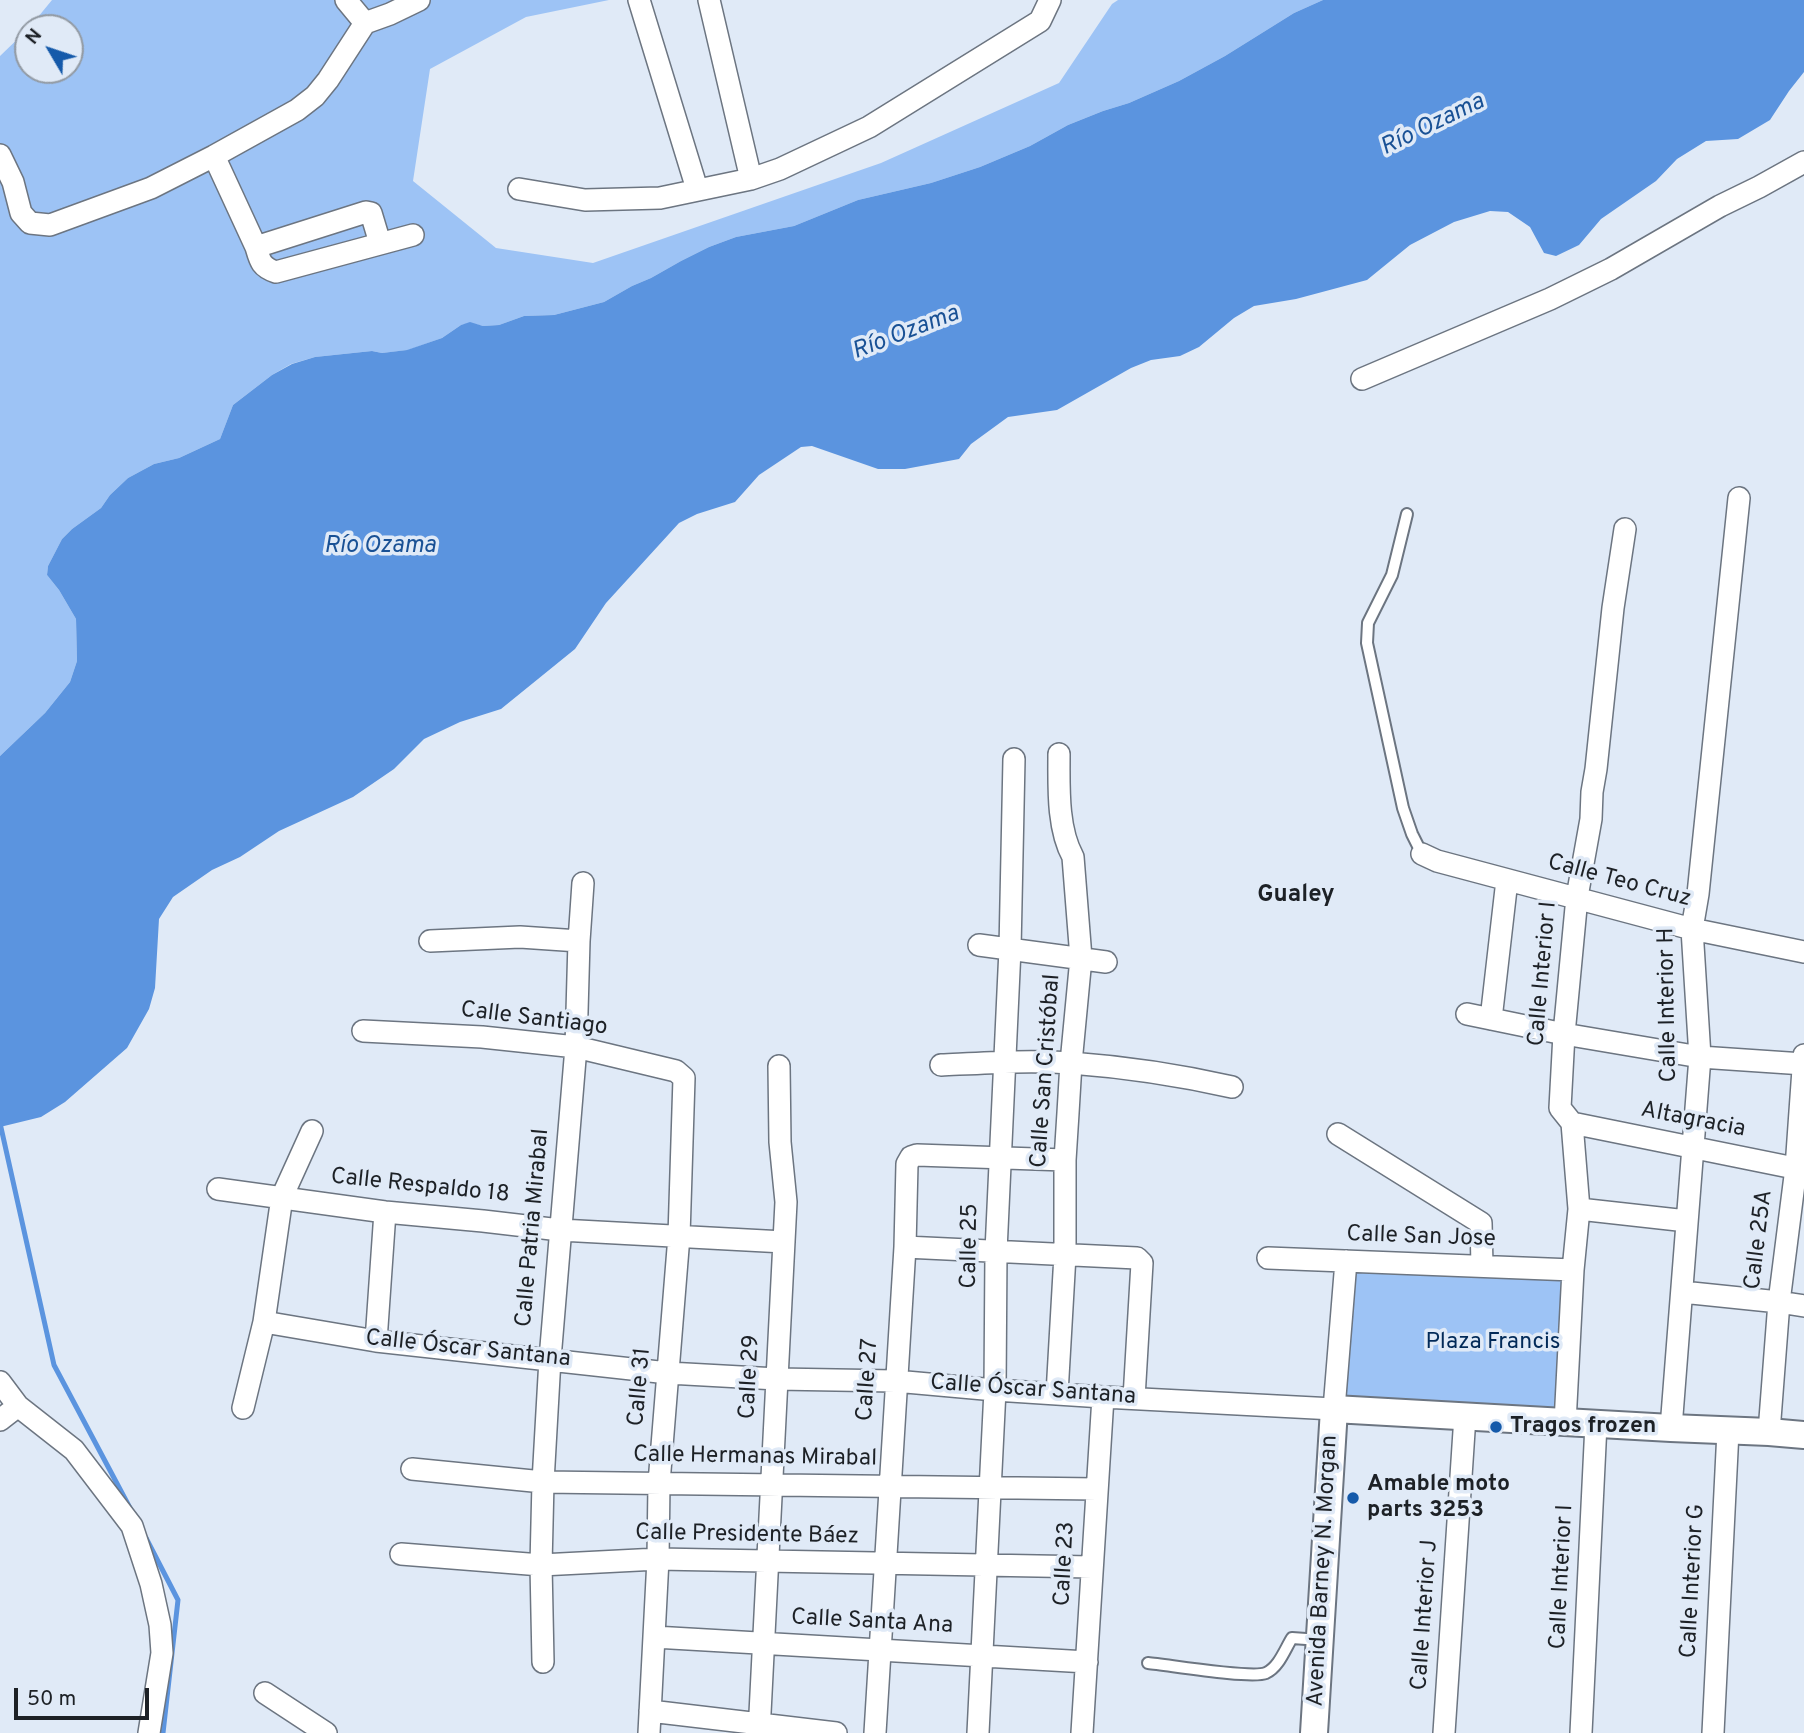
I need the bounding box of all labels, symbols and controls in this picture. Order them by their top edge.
north arrow [14,14,84,84]
text: N [21,24,48,50]
water label: Río Ozama [1376,89,1490,163]
water label: Río Ozama [849,301,963,367]
water label: Río Ozama [324,533,436,561]
street label: Calle Teo Cruz [1544,850,1694,914]
district label: Gualey [1257,882,1335,910]
street label: Calle Interior I [1524,900,1564,1048]
street label: Calle Interior H [1654,927,1684,1083]
street label: Calle San Cristóbal [1026,973,1068,1169]
street label: Calle Santiago [459,997,609,1043]
street label: Altagracia [1638,1097,1748,1145]
street label: Calle Patria Mirabal [512,1128,556,1328]
street label: Calle Respaldo 18 [329,1164,511,1210]
street label: Calle 25A [1740,1189,1780,1291]
street label: Calle 25 [956,1203,986,1289]
street label: Calle San Jose [1346,1222,1496,1254]
street label: Calle Óscar Santana [364,1325,572,1375]
park label: Plaza Francis [1425,1329,1561,1357]
street label: Calle 29 [735,1334,767,1420]
street label: Calle 27 [852,1338,886,1422]
street label: Calle 31 [624,1346,658,1428]
street label: Calle Óscar Santana [929,1370,1137,1412]
place label: Tragos frozen [1510,1413,1656,1441]
marker: Tragos frozen [1488,1419,1504,1435]
street label: Avenida Barney N. Morgan [1303,1434,1345,1708]
street label: Calle Hermanas Mirabal [633,1442,877,1474]
place label: Amable moto parts 3253 [1367,1471,1510,1525]
marker: Amable moto parts 3253 [1345,1490,1361,1506]
street label: Calle Interior G [1676,1503,1712,1659]
street label: Calle Interior I [1545,1504,1581,1650]
street label: Calle Presidente Báez [635,1520,859,1552]
street label: Calle 23 [1050,1521,1082,1607]
street label: Calle Interior J [1407,1539,1445,1691]
street label: Calle Santa Ana [790,1605,954,1641]
scale bar [18,1674,152,1718]
text: 50 m [27,1686,76,1713]

